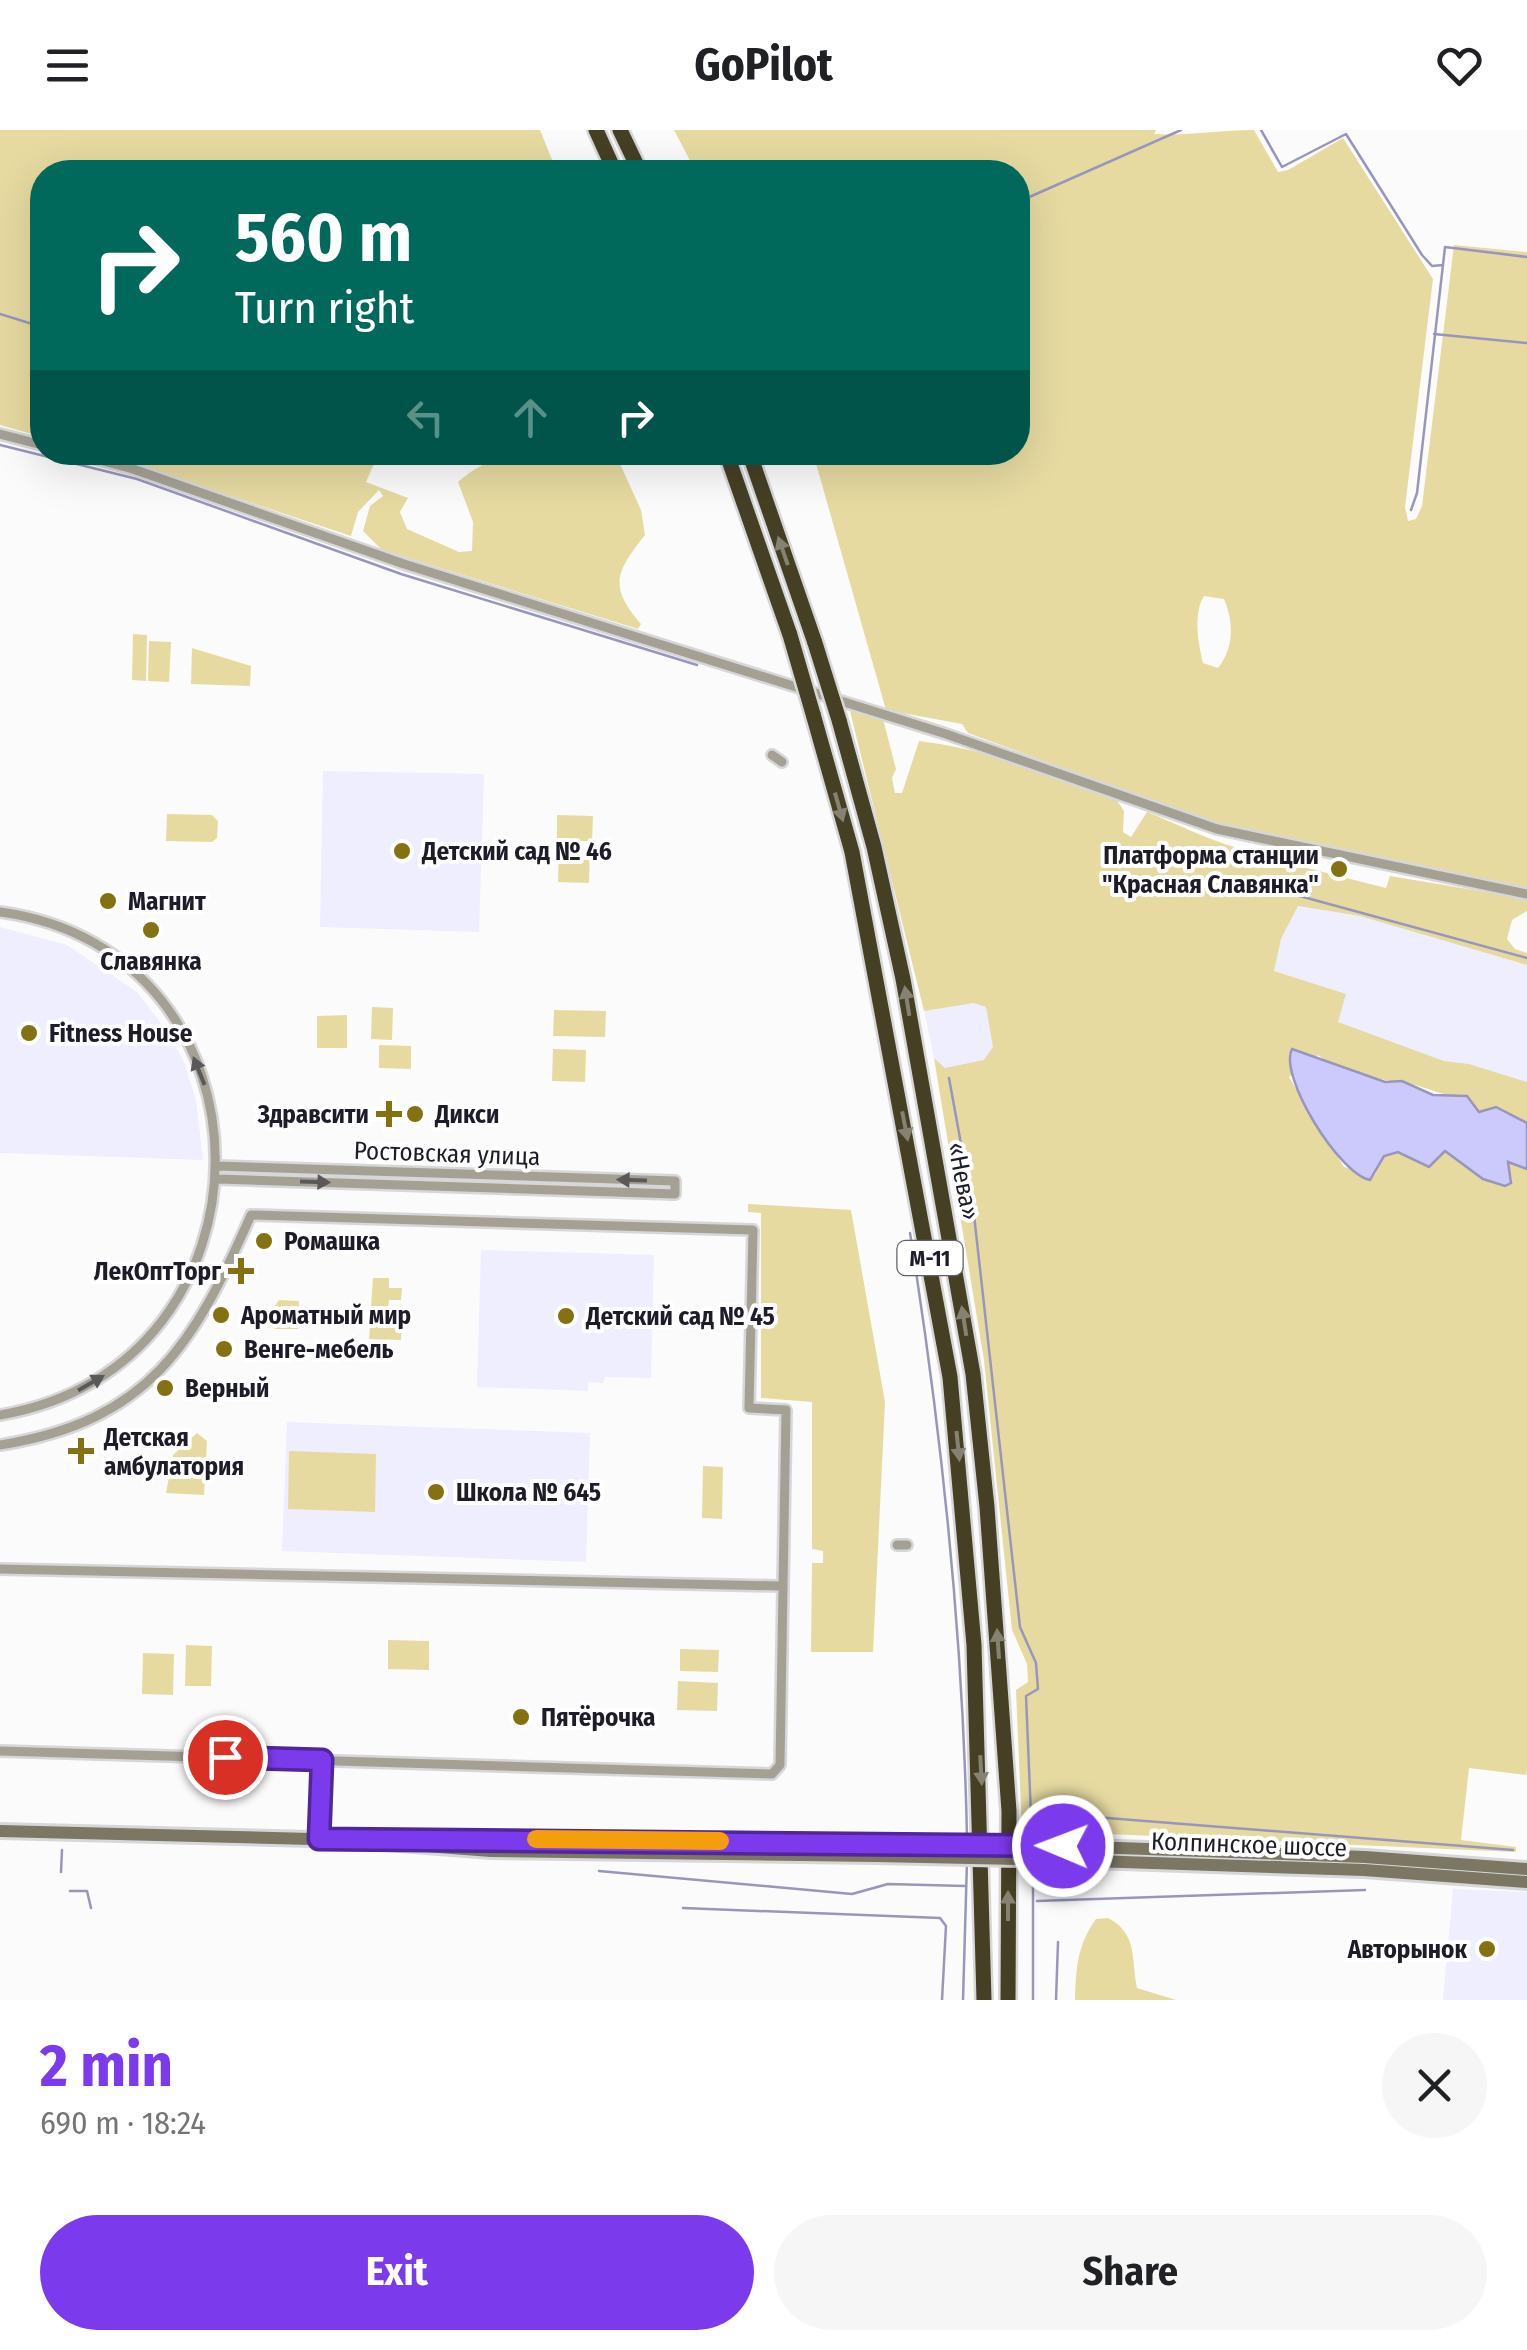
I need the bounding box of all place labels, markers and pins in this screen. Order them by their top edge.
place label: Детский сад № 46 [421,837,612,867]
marker: Детский сад № 46 [391,840,413,862]
place label: Платформа станции "Красная Славянка" [1102,841,1319,900]
marker: Платформа станции "Красная Славянка" [1328,858,1350,880]
place label: Магнит [128,887,206,917]
marker: Магнит [97,890,119,912]
marker: Славянка [140,919,162,941]
place label: Славянка [100,947,202,977]
place label: Fitness House [49,1019,193,1049]
marker: Fitness House [18,1022,40,1044]
place label: Здравсити [256,1100,369,1130]
place label: Дикси [434,1100,499,1130]
marker: Здравсити [378,1103,400,1125]
marker: Дикси [404,1103,426,1125]
place label: Ромашка [284,1227,380,1257]
marker: Ромашка [253,1230,275,1252]
place label: ЛекОптТорг [94,1257,221,1287]
marker: ЛекОптТорг [230,1260,252,1282]
place label: Ароматный мир [240,1301,411,1331]
place label: Детский сад № 45 [585,1302,775,1332]
marker: Ароматный мир [210,1304,232,1326]
marker: Детский сад № 45 [555,1305,577,1327]
place label: Венге-мебель [244,1335,394,1365]
marker: Венге-мебель [213,1338,235,1360]
place label: Верный [185,1374,269,1404]
marker: Верный [154,1377,176,1399]
place label: Детская амбулатория [103,1423,244,1482]
marker: Детская амбулатория [68,1438,94,1464]
place label: Школа № 645 [456,1478,601,1508]
marker: Школа № 645 [425,1481,447,1503]
place label: Пятёрочка [541,1703,655,1733]
marker: Пятёрочка [510,1706,532,1728]
pin [183,1715,268,1800]
place label: Авторынок [1347,1935,1467,1965]
marker: Авторынок [1476,1938,1498,1960]

